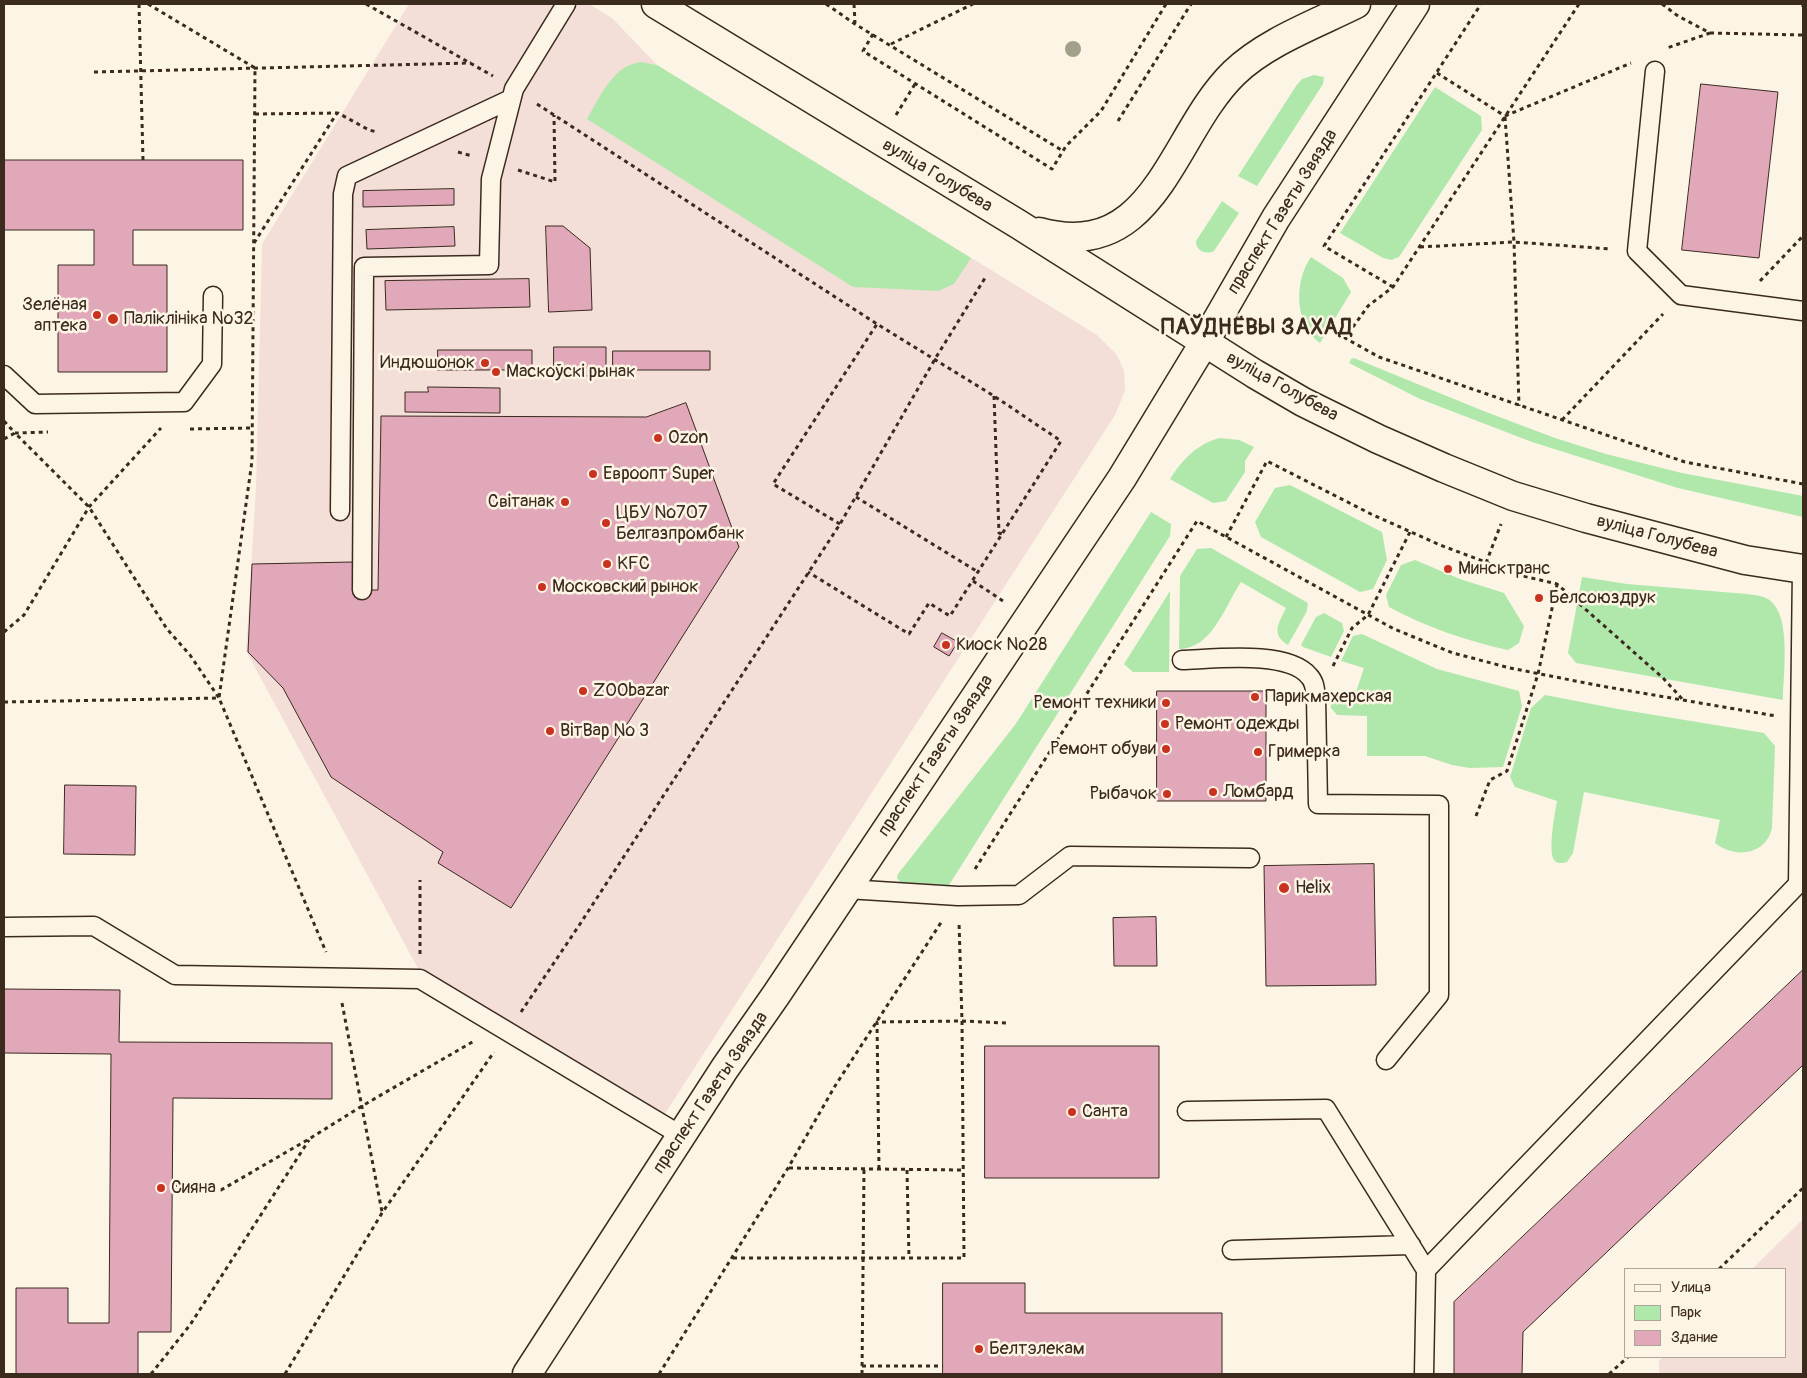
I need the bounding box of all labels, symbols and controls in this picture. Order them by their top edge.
street label: праспект Газеты Звязда [1223,126,1343,298]
street label: вуліца Голубева [878,135,996,217]
place label: Зелёная аптека [22,294,87,336]
place label: Паліклініка №32 [124,308,253,330]
marker: Зелёная аптека [91,309,103,321]
marker: Паліклініка №32 [106,312,120,326]
district label: ПАЎДНЁВЫ ЗАХАД [1159,315,1355,341]
street label: вуліца Голубева [1222,347,1342,427]
place label: Индюшонок [380,352,475,374]
marker: Индюшонок [479,357,491,369]
place label: Маскоўскі рынак [506,361,635,383]
marker: Маскоўскі рынак [490,366,502,378]
place label: Ozon [668,427,708,449]
marker: Ozon [652,432,664,444]
place label: Евроопт Super [603,463,714,485]
marker: Евроопт Super [587,468,599,480]
place label: Світанак [488,491,555,513]
marker: Світанак [559,496,571,508]
place label: ЦБУ №707 Белгазпромбанк [616,502,744,544]
street label: вуліца Голубева [1594,510,1720,564]
marker: ЦБУ №707 Белгазпромбанк [600,517,612,529]
place label: KFC [617,553,650,575]
marker: KFC [601,558,613,570]
place label: Минсктранс [1458,558,1550,580]
marker: Минсктранс [1442,563,1454,575]
place label: Московский рынок [552,576,699,598]
marker: Московский рынок [536,581,548,593]
place label: Белсоюздрук [1549,587,1656,609]
marker: Белсоюздрук [1533,592,1545,604]
place label: Киоск №28 [956,634,1047,656]
marker: Киоск №28 [940,639,952,651]
street label: праспект Газеты Звязда [874,671,998,841]
place label: ZOObazar [593,680,670,702]
marker: ZOObazar [577,685,589,697]
place label: Парикмахерская [1265,686,1392,708]
marker: Парикмахерская [1249,691,1261,703]
place label: Ремонт техники [1034,692,1156,714]
marker: Ремонт техники [1160,697,1172,709]
place label: Ремонт одежды [1175,713,1299,735]
marker: Ремонт одежды [1159,718,1171,730]
place label: ВітВар № 3 [560,720,649,742]
marker: ВітВар № 3 [544,725,556,737]
place label: Ремонт обуви [1050,738,1156,760]
place label: Гримерка [1268,741,1340,763]
marker: Ремонт обуви [1160,743,1172,755]
marker: Гримерка [1252,746,1264,758]
place label: Ломбард [1223,781,1293,803]
place label: Рыбачок [1090,783,1157,805]
marker: Ломбард [1207,786,1219,798]
marker: Рыбачок [1161,788,1173,800]
place label: Helix [1295,877,1331,899]
marker: Helix [1277,881,1291,895]
street label: праспект Газеты Звязда [649,1008,773,1178]
place label: Санта [1082,1101,1128,1123]
marker: Санта [1066,1106,1078,1118]
place label: Сияна [171,1177,216,1199]
marker: Сияна [155,1182,167,1194]
legend [1624,1268,1787,1358]
text: Улица [1671,1278,1711,1297]
text: Парк [1671,1303,1702,1322]
text: Здание [1671,1328,1718,1347]
place label: Белтэлекам [989,1338,1085,1360]
marker: Белтэлекам [973,1343,985,1355]

